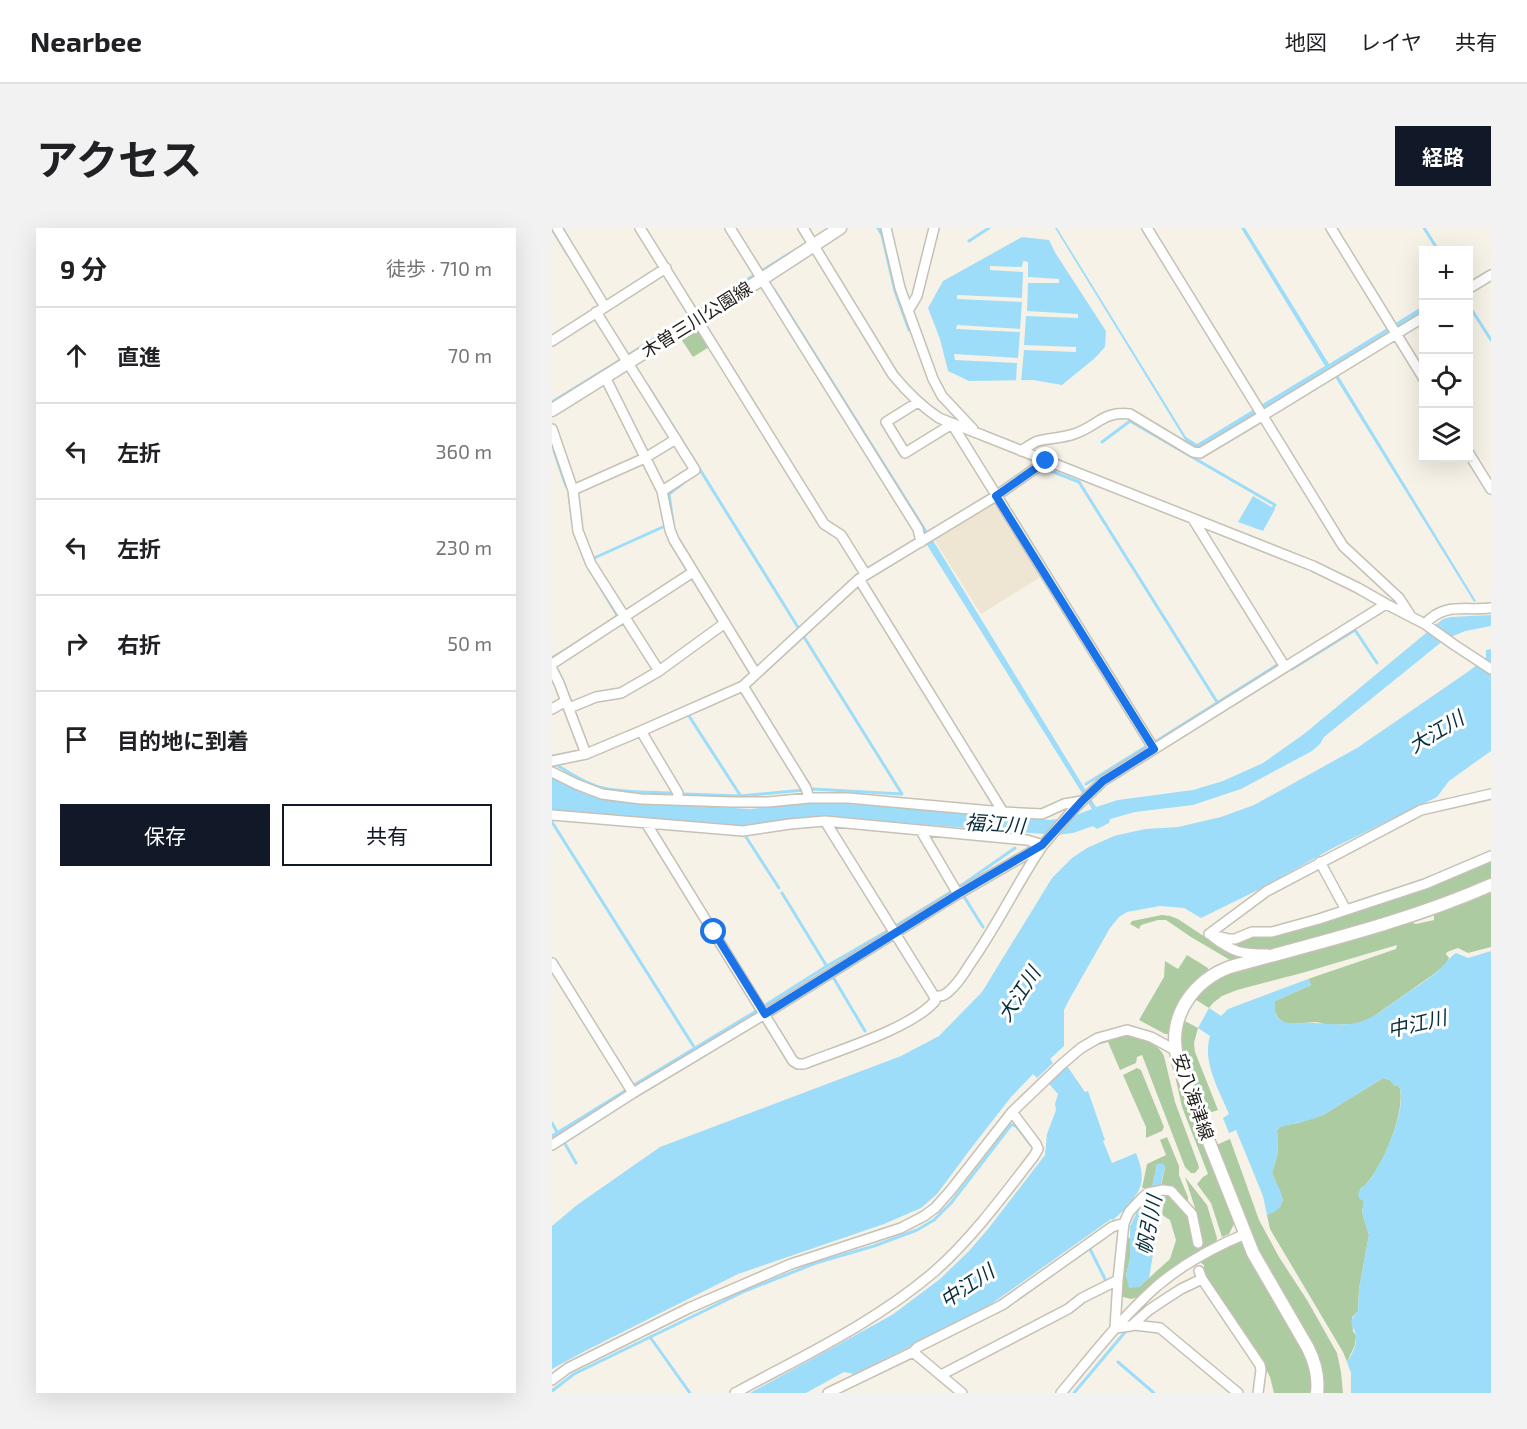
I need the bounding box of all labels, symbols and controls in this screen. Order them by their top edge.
text: Nearbee [30,24,142,58]
text: 地図 [1285,29,1327,54]
text: レイヤ [1360,29,1422,54]
text: 共有 [1455,29,1497,54]
button: 経路 [1395,126,1491,186]
text: アクセス [36,133,202,183]
map controls [1419,246,1473,462]
button: + [1419,246,1473,300]
text: 9 分 [60,253,107,284]
text: 徒歩 · 710 m [386,256,492,280]
street label: 木曽三川公園線 [637,276,756,362]
button: − [1419,300,1473,354]
icon: ahead [60,339,93,372]
text: 直進 [117,343,161,369]
text: 70 m [448,343,492,367]
button: locate [1419,354,1473,408]
button: layers [1419,408,1473,462]
icon: left [60,435,93,468]
text: 左折 [117,439,161,465]
text: 360 m [435,439,492,463]
route end [1032,447,1058,473]
icon: left [60,531,93,564]
text: 左折 [117,535,161,561]
text: 230 m [436,535,492,559]
icon: right [60,627,93,660]
text: 右折 [117,631,161,657]
text: 50 m [447,631,492,655]
water label: 大江川 [1404,704,1469,757]
icon: arrive [60,723,93,756]
text: 目的地に到着 [117,727,249,753]
button: 保存 [60,804,270,866]
button: 共有 [282,804,492,866]
water label: 福江川 [964,809,1028,837]
route start [700,918,726,944]
water label: 大江川 [992,960,1046,1025]
water label: 中江川 [1385,1004,1451,1041]
street label: 安八海津線 [1169,1051,1219,1143]
water label: 帆引川 [1131,1191,1166,1257]
water label: 中江川 [935,1257,1000,1312]

